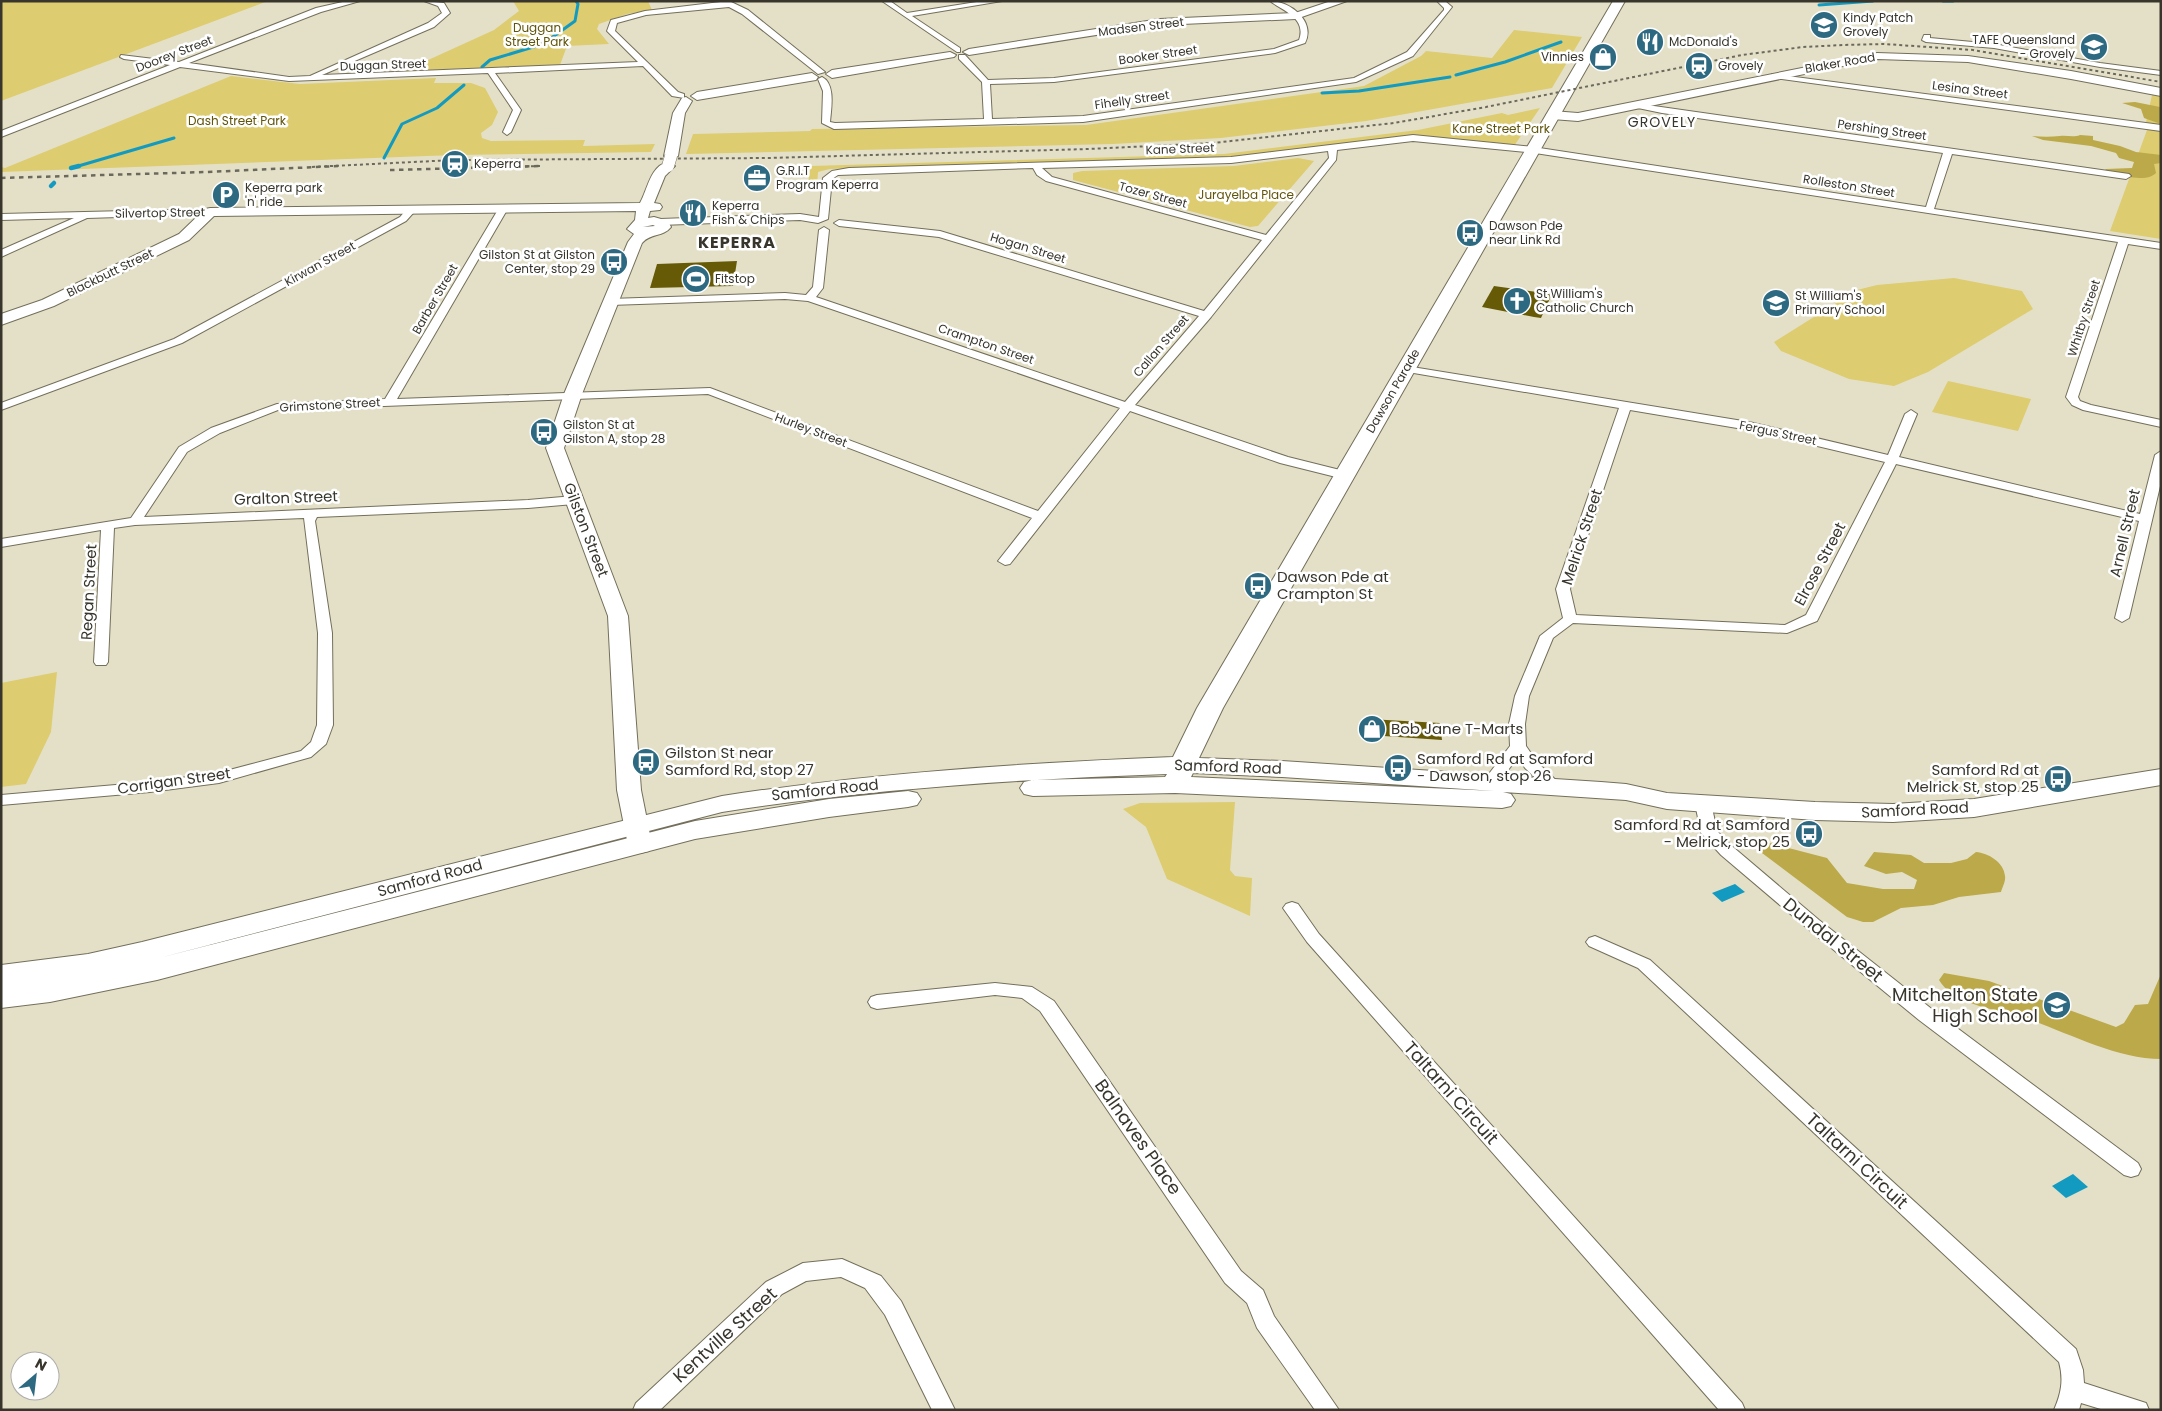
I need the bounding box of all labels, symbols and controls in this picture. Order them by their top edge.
place label: Kindy Patch Grovely [1843,9,1913,40]
school or university icon: Kindy Patch Grovely [1809,10,1839,40]
street label: Madsen Street [1097,13,1185,40]
park label: Duggan Street Park [505,19,570,50]
restaurant icon: McDonald's [1635,27,1665,57]
street label: Doorey Street [133,31,215,76]
place label: TAFE Queensland - Grovely [1972,31,2075,62]
school or university icon: TAFE Queensland - Grovely [2079,32,2109,62]
place label: McDonald's [1669,33,1738,50]
street label: Booker Street [1118,41,1198,68]
shop icon: Vinnies [1588,42,1618,72]
place label: Vinnies [1541,48,1584,65]
street label: Blaker Road [1804,48,1876,77]
station icon: Grovely [1684,51,1714,81]
street label: Duggan Street [339,54,427,75]
place label: Grovely [1718,57,1764,74]
street label: Lesina Street [1931,76,2009,103]
street label: Fihelly Street [1094,86,1170,113]
park label: Dash Street Park [188,112,287,129]
district label: GROVELY [1628,112,1696,132]
street label: Pershing Street [1836,115,1928,144]
park label: Kane Street Park [1452,120,1551,137]
street label: Kane Street [1145,139,1215,158]
station icon: Keperra [440,149,470,179]
place label: Keperra [474,155,521,172]
place label: G.R.I.T Program Keperra [776,162,879,193]
office icon: G.R.I.T Program Keperra [742,163,772,193]
street label: Rolleston Street [1802,170,1896,201]
street label: Tozer Street [1117,177,1189,212]
place label: Keperra park 'n' ride [245,179,323,210]
parking icon: Keperra park 'n' ride [211,180,241,210]
park label: Jurayelba Place [1198,186,1294,203]
place label: Keperra Fish & Chips [712,197,785,228]
restaurant icon: Keperra Fish & Chips [678,198,708,228]
street label: Silvertop Street [115,203,205,222]
place label: Dawson Pde near Link Rd [1489,217,1563,248]
bus stop icon: Dawson Pde near Link Rd [1455,218,1485,248]
street label: Hogan Street [988,228,1068,267]
district label: KEPERRA [698,231,776,254]
street label: Kirwan Street [281,237,358,290]
street label: Blackbutt Street [63,244,156,301]
place label: Gilston St at Gilston Center, stop 29 [479,246,595,277]
bus stop icon: Gilston St at Gilston Center, stop 29 [599,247,629,277]
street label: Barber Street [408,261,462,337]
sports icon: Fitstop [681,264,711,294]
place label: Fitstop [715,270,755,287]
street label: Whitby Street [2063,277,2104,358]
place label: St William's Catholic Church [1536,285,1634,316]
church icon: St William's Catholic Church [1502,286,1532,316]
place label: St William's Primary School [1795,287,1885,318]
school or university icon: St William's Primary School [1761,288,1791,318]
street label: Callan Street [1129,311,1192,380]
street label: Crampton Street [936,319,1036,368]
street label: Dawson Parade [1362,346,1424,436]
street label: Grimstone Street [279,393,381,416]
street label: Hurley Street [773,408,850,451]
place label: Gilston St at Gilston A, stop 28 [563,416,665,447]
street label: Fergus Street [1738,416,1818,449]
bus stop icon: Gilston St at Gilston A, stop 28 [529,417,559,447]
street label: Gilston Street [559,480,614,580]
street label: Gralton Street [234,485,338,510]
street label: Melrick Street [1556,486,1607,588]
street label: Arnell Street [2104,487,2145,579]
street label: Elrose Street [1789,518,1850,609]
street label: Regan Street [75,543,102,641]
place label: Dawson Pde at Crampton St [1277,566,1389,604]
bus stop icon: Dawson Pde at Crampton St [1243,571,1273,601]
shop icon: Bob Jane T-Marts [1357,714,1387,744]
place label: Bob Jane T-Marts [1391,718,1523,739]
place label: Gilston St near Samford Rd, stop 27 [665,742,814,780]
bus stop icon: Gilston St near Samford Rd, stop 27 [631,747,661,777]
place label: Samford Rd at Samford - Dawson, stop 26 [1417,748,1593,786]
bus stop icon: Samford Rd at Samford - Dawson, stop 26 [1383,753,1413,783]
street label: Samford Road [1174,754,1282,779]
place label: Samford Rd at Melrick St, stop 25 [1907,759,2039,797]
street label: Corrigan Street [116,762,232,799]
bus stop icon: Samford Rd at Melrick St, stop 25 [2043,764,2073,794]
street label: Samford Road [770,773,880,806]
street label: Samford Road [1861,796,1969,823]
place label: Samford Rd at Samford - Melrick, stop 25 [1614,814,1790,852]
bus stop icon: Samford Rd at Samford - Melrick, stop 25 [1794,819,1824,849]
street label: Samford Road [375,853,485,902]
street label: Dundal Street [1778,891,1889,988]
place label: Mitchelton State High School [1892,982,2038,1028]
school or university icon: Mitchelton State High School [2042,990,2072,1020]
street label: Taltarni Circuit [1398,1036,1504,1150]
street label: Balnaves Place [1089,1074,1188,1200]
street label: Taltarni Circuit [1801,1107,1914,1214]
street label: Kentville Street [667,1281,782,1388]
north arrow [10,1351,60,1401]
text: N [32,1353,50,1376]

